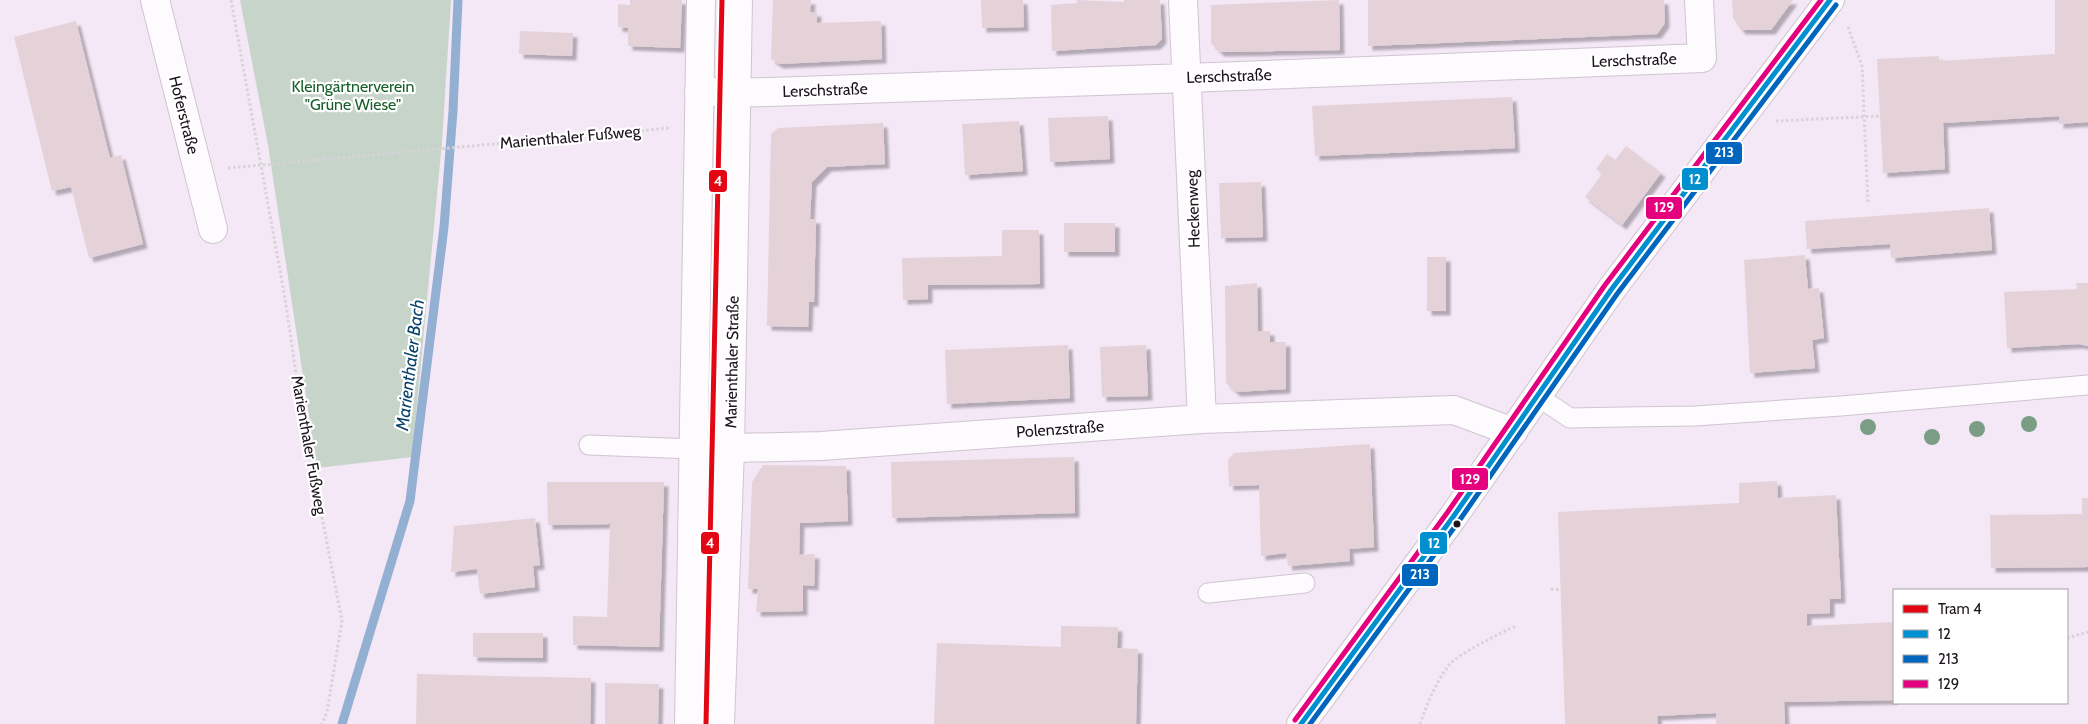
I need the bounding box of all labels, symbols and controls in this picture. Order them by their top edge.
street label: Lerschstraße [1591,49,1677,71]
street label: Lerschstraße [1186,65,1272,87]
street label: Hoferstraße [165,74,203,156]
park label: Kleingärtnerverein "Grüne Wiese" [292,77,414,114]
street label: Lerschstraße [782,79,868,101]
street label: Marienthaler Fußweg [499,121,642,153]
line badge: 213 [1705,141,1743,165]
text: 213 [1714,143,1734,161]
line badge: 12 [1681,167,1709,191]
line badge: 4 [708,169,728,193]
street label: Heckenweg [1182,169,1204,248]
text: 12 [1689,170,1701,188]
text: 4 [714,172,722,190]
line badge: 129 [1645,196,1683,220]
text: 129 [1654,198,1674,216]
street label: Marienthaler Straße [721,295,743,429]
water label: Marienthaler Bach [391,298,429,433]
street label: Marienthaler Fußweg [287,374,331,517]
street label: Polenzstraße [1015,416,1105,442]
line badge: 129 [1451,467,1489,491]
text: 129 [1460,470,1480,488]
unlabelled marker [1452,519,1462,529]
line badge: 4 [700,531,720,555]
line badge: 12 [1419,531,1448,555]
text: 4 [706,534,714,552]
text: 12 [1428,534,1440,552]
line badge: 213 [1401,563,1439,587]
text: 213 [1410,565,1430,583]
legend [1893,589,2068,704]
text: Tram 4 [1938,600,1982,618]
text: 12 [1938,625,1951,643]
text: 213 [1938,650,1959,668]
text: 129 [1938,675,1959,693]

